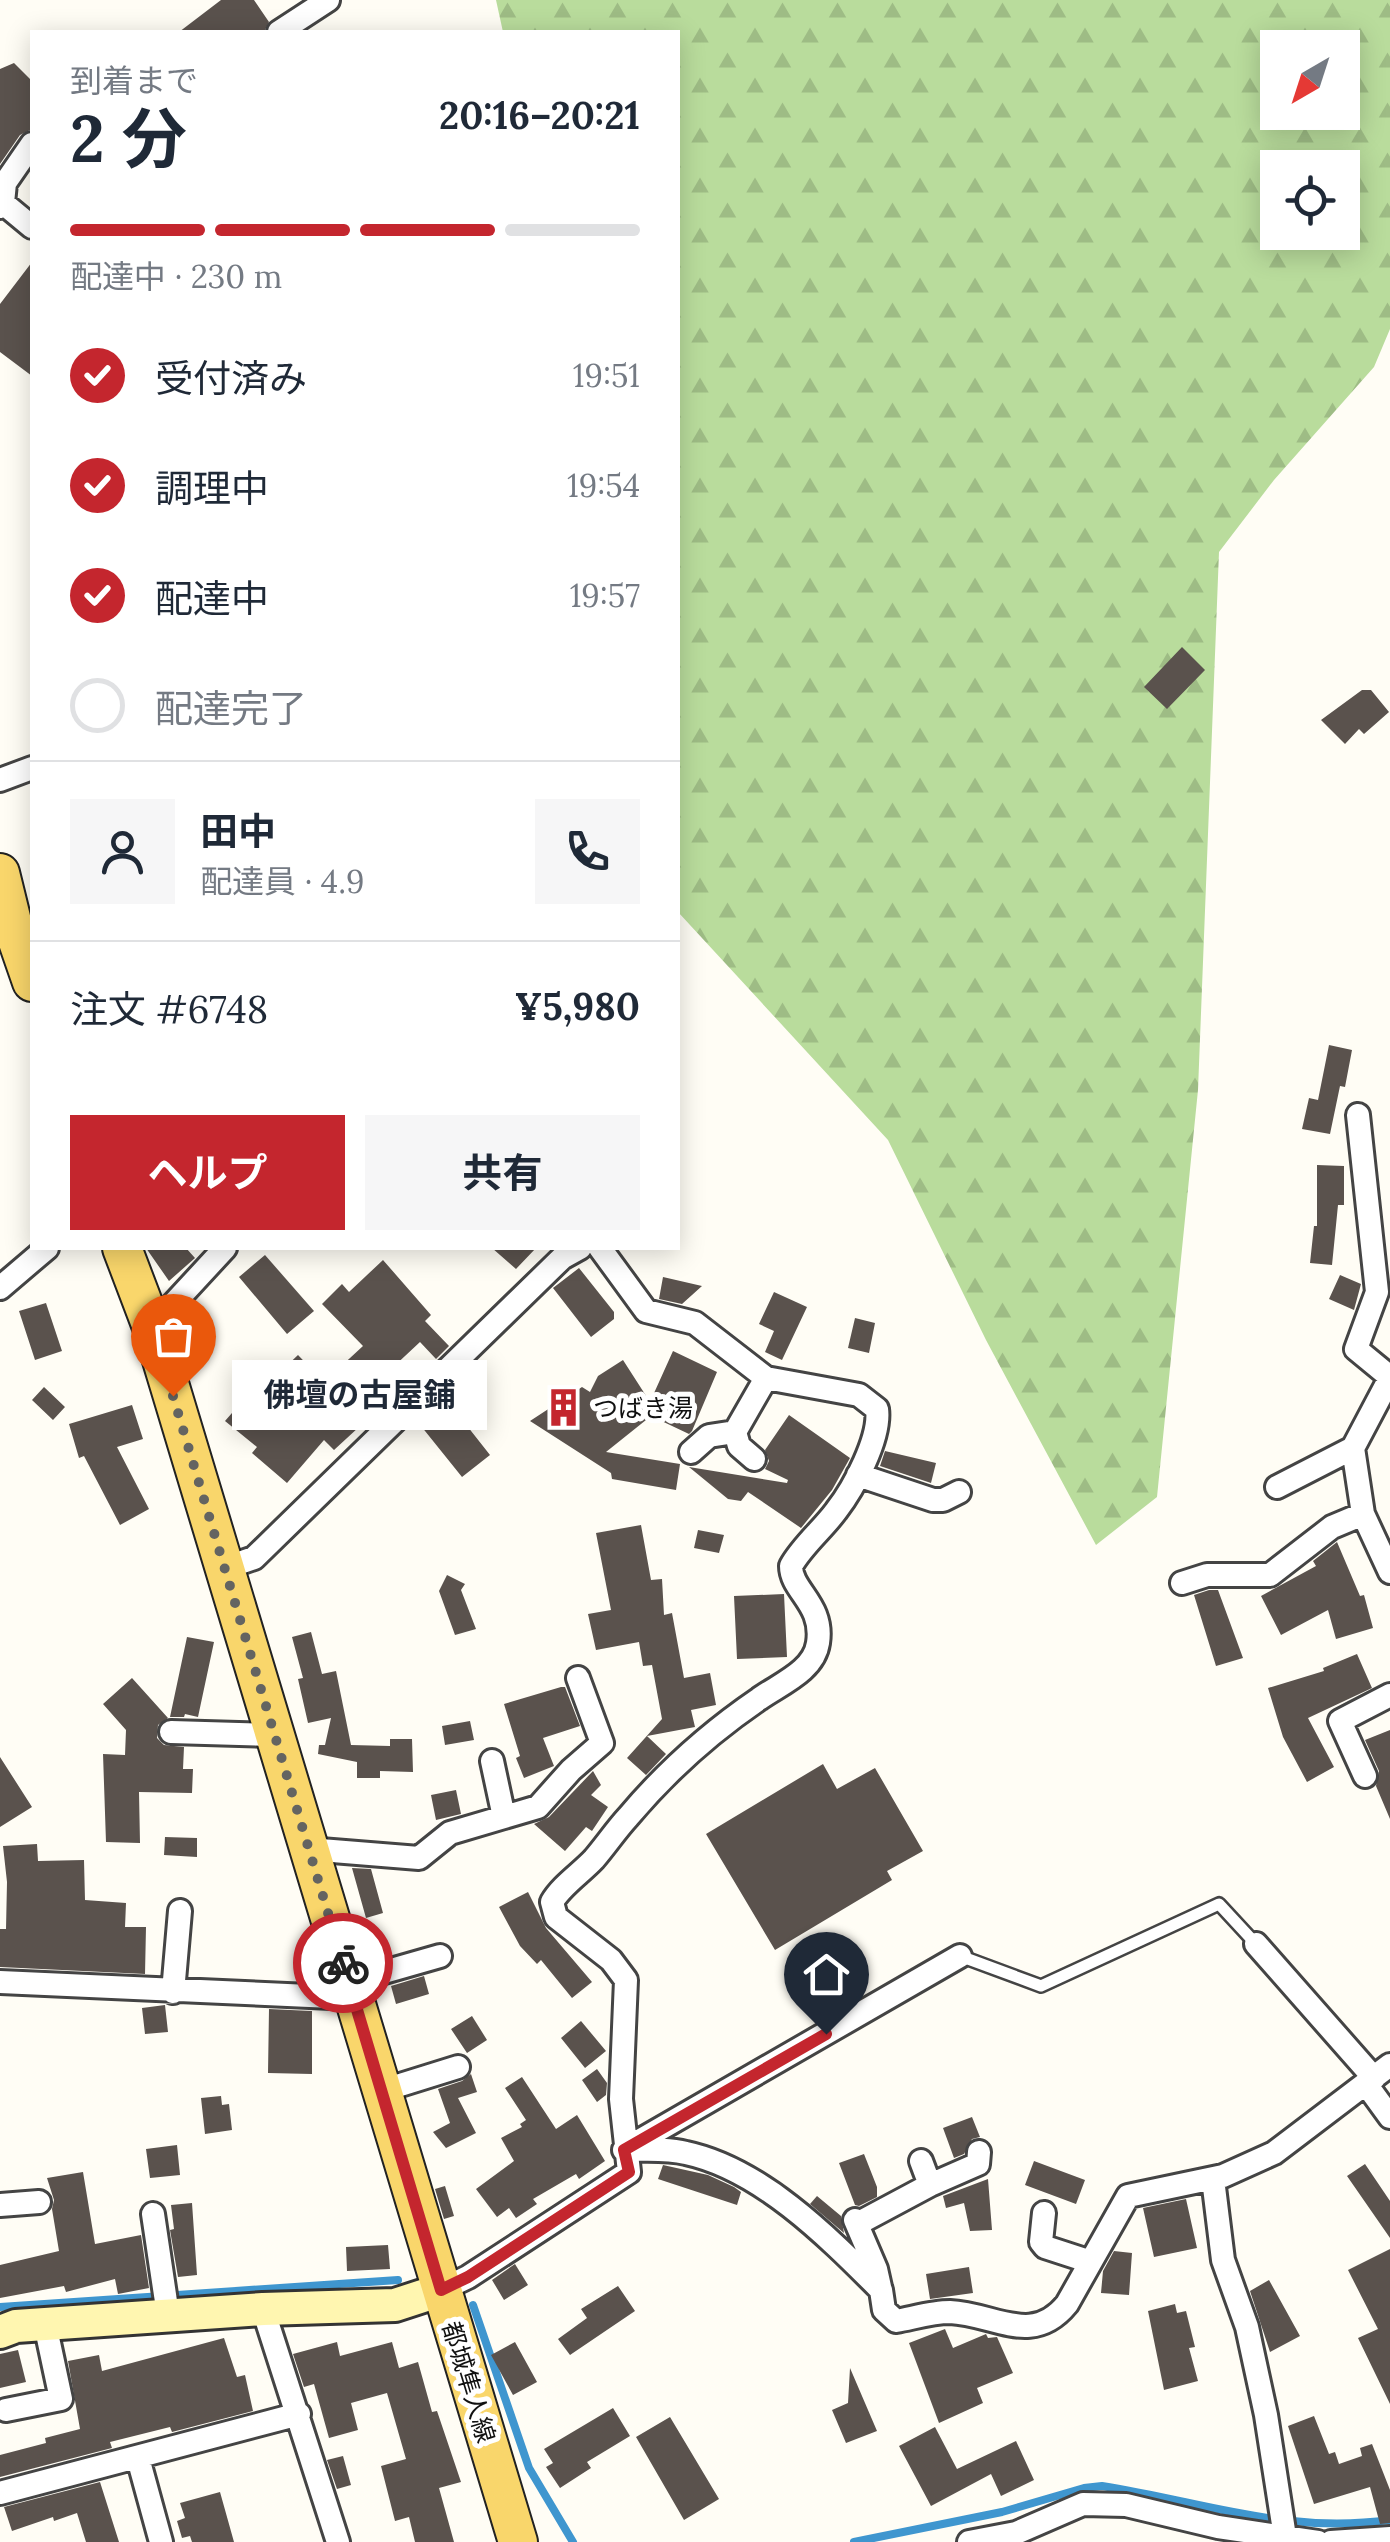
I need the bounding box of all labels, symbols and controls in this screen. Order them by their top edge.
north arrow [1260,30,1360,130]
map controls [1260,30,1360,250]
text: 到着まで [70,60,198,101]
text: 20:16–20:21 [439,91,640,139]
text: 2 分 [70,97,187,180]
button: locate [1260,150,1360,250]
text: 配達中 · 230 m [70,256,282,297]
icon: check [70,348,125,403]
text: 受付済み [155,354,307,402]
text: 19:51 [573,355,640,396]
icon: check [70,458,125,513]
text: 調理中 [155,464,269,512]
text: 19:54 [567,465,640,506]
icon: check [70,568,125,623]
text: 配達中 [155,574,269,622]
text: 19:57 [570,575,640,616]
text: 配達完了 [155,684,307,732]
button: person [70,799,175,904]
button: phone [535,799,640,904]
text: 田中 [200,807,276,855]
text: 配達員 · 4.9 [200,861,365,902]
text: ¥5,980 [515,982,640,1030]
text: 注文 #6748 [70,985,268,1033]
button: ヘルプ [70,1115,345,1230]
button: 共有 [365,1115,640,1230]
pin [131,1294,216,1397]
icon: bag [146,1309,201,1364]
callout: 佛壇の古屋鋪 [233,1361,488,1431]
text: 佛壇の古屋鋪 [263,1374,456,1415]
building icon: つばき湯 [542,1387,584,1429]
place label: つばき湯 [593,1392,693,1424]
courier [293,1913,393,2013]
pin [784,1932,869,2035]
icon: bike [316,1936,371,1991]
icon: home [799,1947,854,2002]
street label: 都城隼人線 [435,2318,503,2446]

